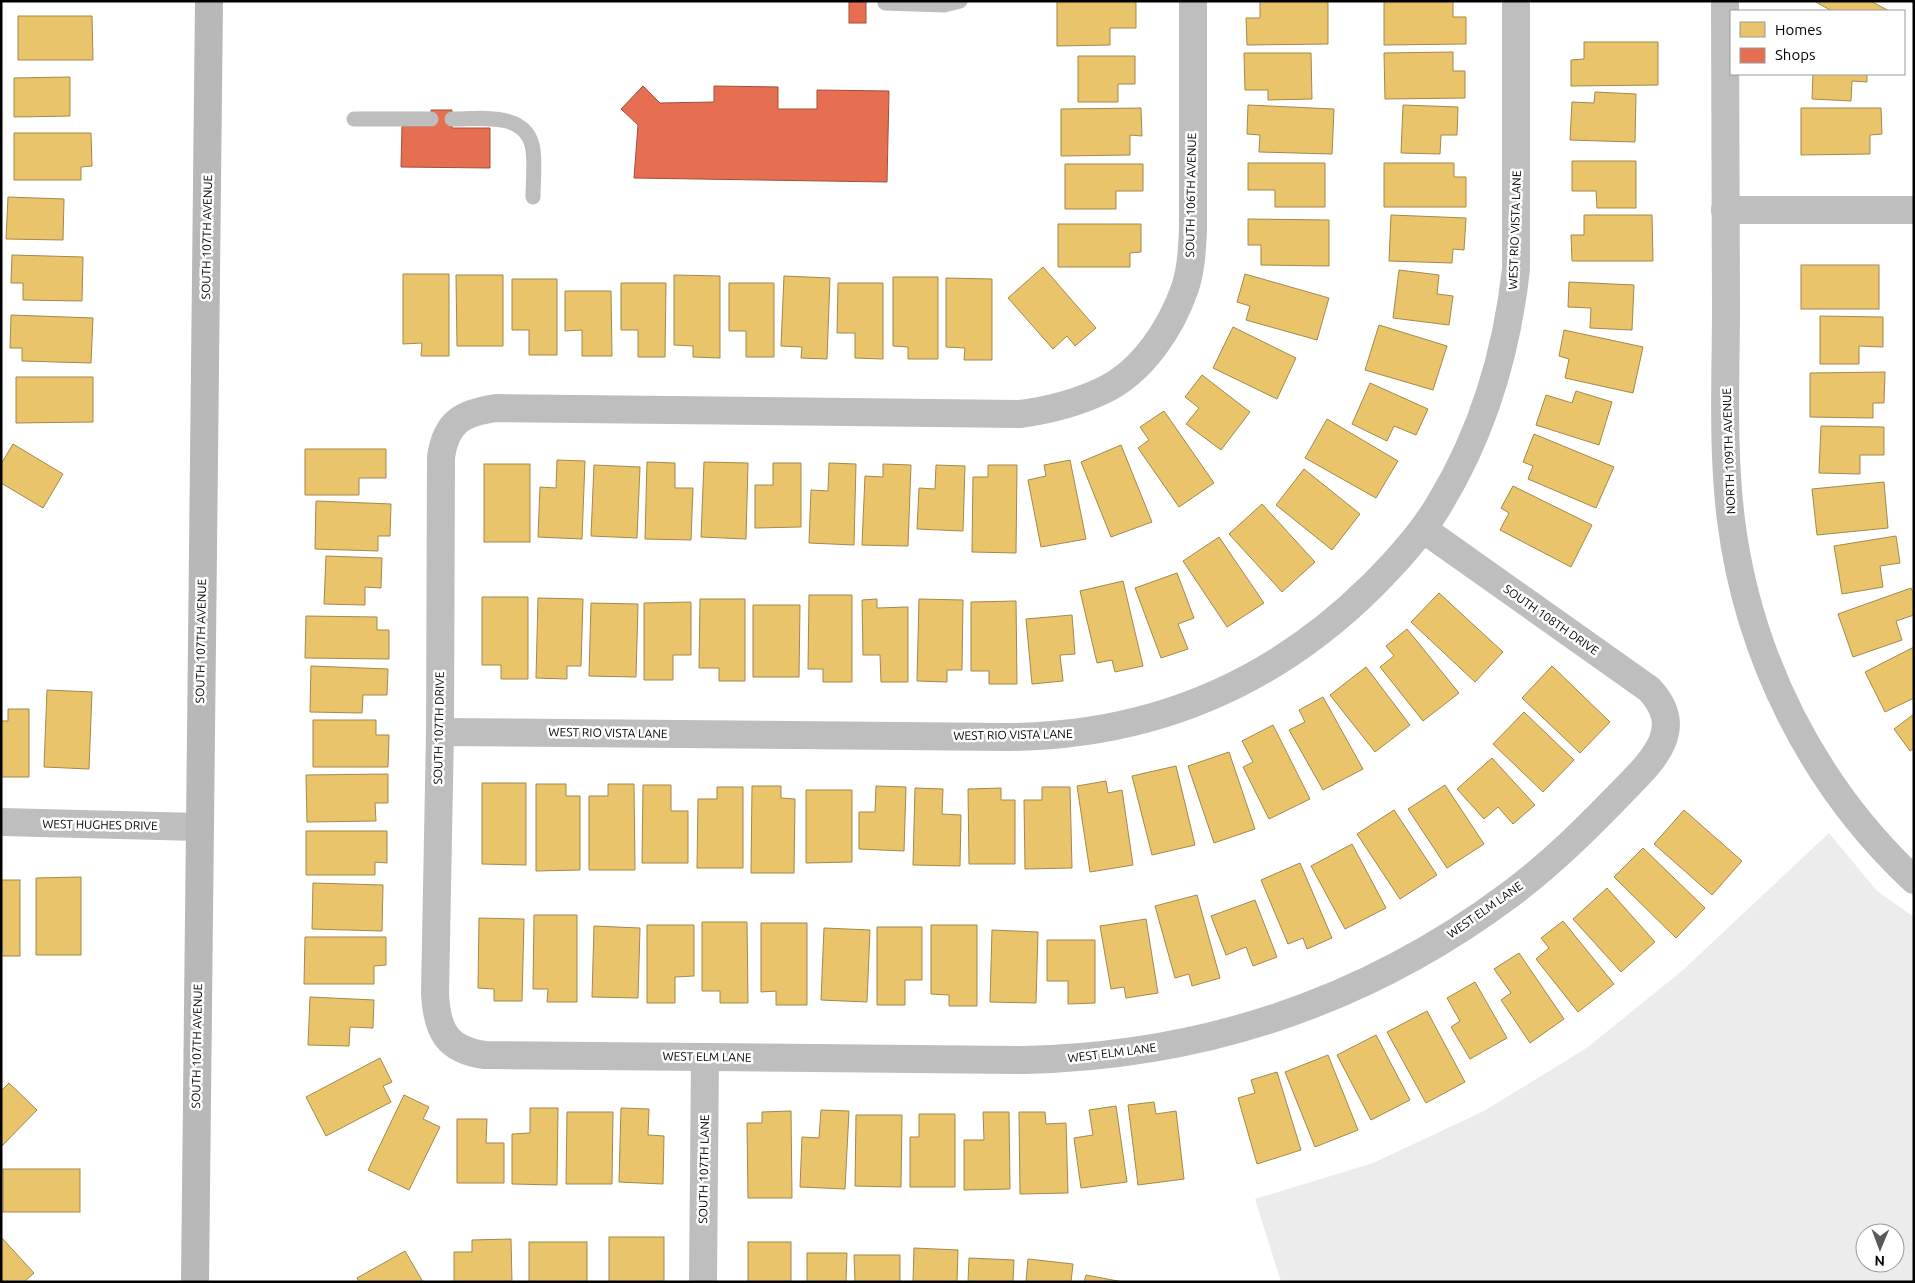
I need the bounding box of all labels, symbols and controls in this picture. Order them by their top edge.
legend [1730,10,1905,75]
text: Homes [1775,21,1822,38]
text: Shops [1775,46,1816,63]
street label: SOUTH 106TH AVENUE [1183,132,1198,257]
street label: WEST RIO VISTA LANE [1506,170,1523,290]
street label: SOUTH 107TH AVENUE [199,174,214,299]
street label: NORTH 109TH AVENUE [1720,387,1737,514]
street label: SOUTH 107TH AVENUE [193,578,208,703]
street label: SOUTH 108TH DRIVE [1501,582,1602,657]
street label: SOUTH 107TH DRIVE [431,671,446,785]
street label: WEST RIO VISTA LANE [548,725,668,740]
street label: WEST RIO VISTA LANE [953,727,1073,742]
street label: WEST HUGHES DRIVE [42,817,158,832]
street label: WEST ELM LANE [1445,879,1525,940]
street label: SOUTH 107TH AVENUE [189,983,204,1108]
street label: WEST ELM LANE [1067,1041,1157,1064]
street label: WEST ELM LANE [662,1049,752,1064]
street label: SOUTH 107TH LANE [696,1114,711,1224]
north arrow [1855,1223,1905,1273]
text: N [1874,1253,1885,1269]

